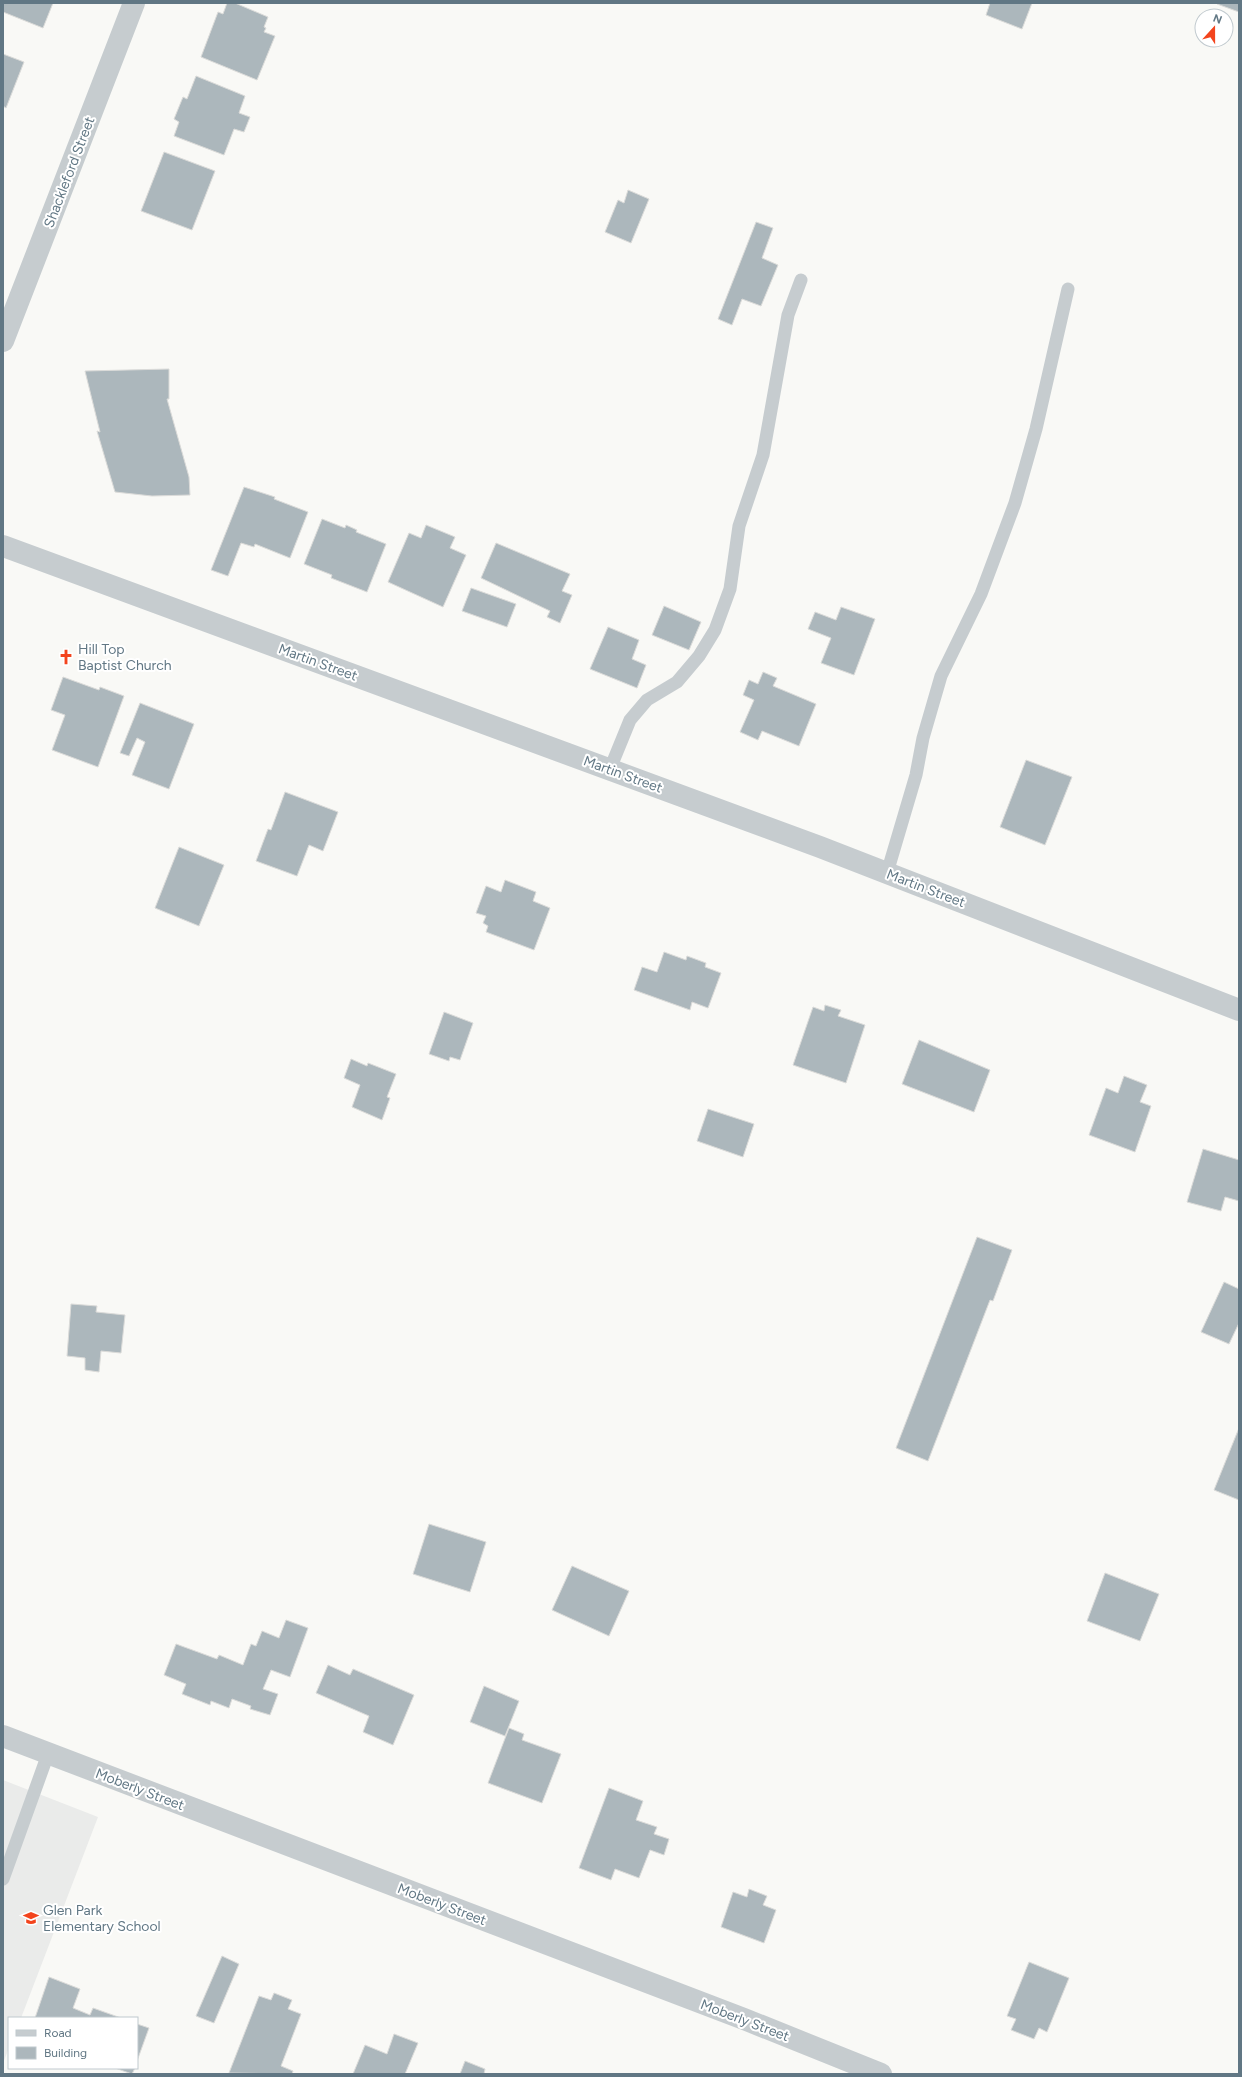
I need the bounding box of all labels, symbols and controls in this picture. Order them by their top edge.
north arrow [1194,8,1234,48]
text: N [1211,12,1224,27]
street label: Shackleford Street [40,114,98,230]
street label: Martin Street [276,640,360,685]
place label: Hill Top Baptist Church [78,641,172,674]
church icon: Hill Top Baptist Church [57,648,75,666]
street label: Martin Street [581,752,665,797]
street label: Martin Street [884,866,967,911]
street label: Moberly Street [93,1765,187,1814]
street label: Moberly Street [395,1880,489,1929]
place label: Glen Park Elementary School [43,1902,161,1935]
school or university icon: Glen Park Elementary School [22,1909,40,1927]
street label: Moberly Street [698,1996,792,2045]
legend [8,2017,138,2069]
text: Road [44,2026,72,2040]
text: Building [44,2046,87,2060]

